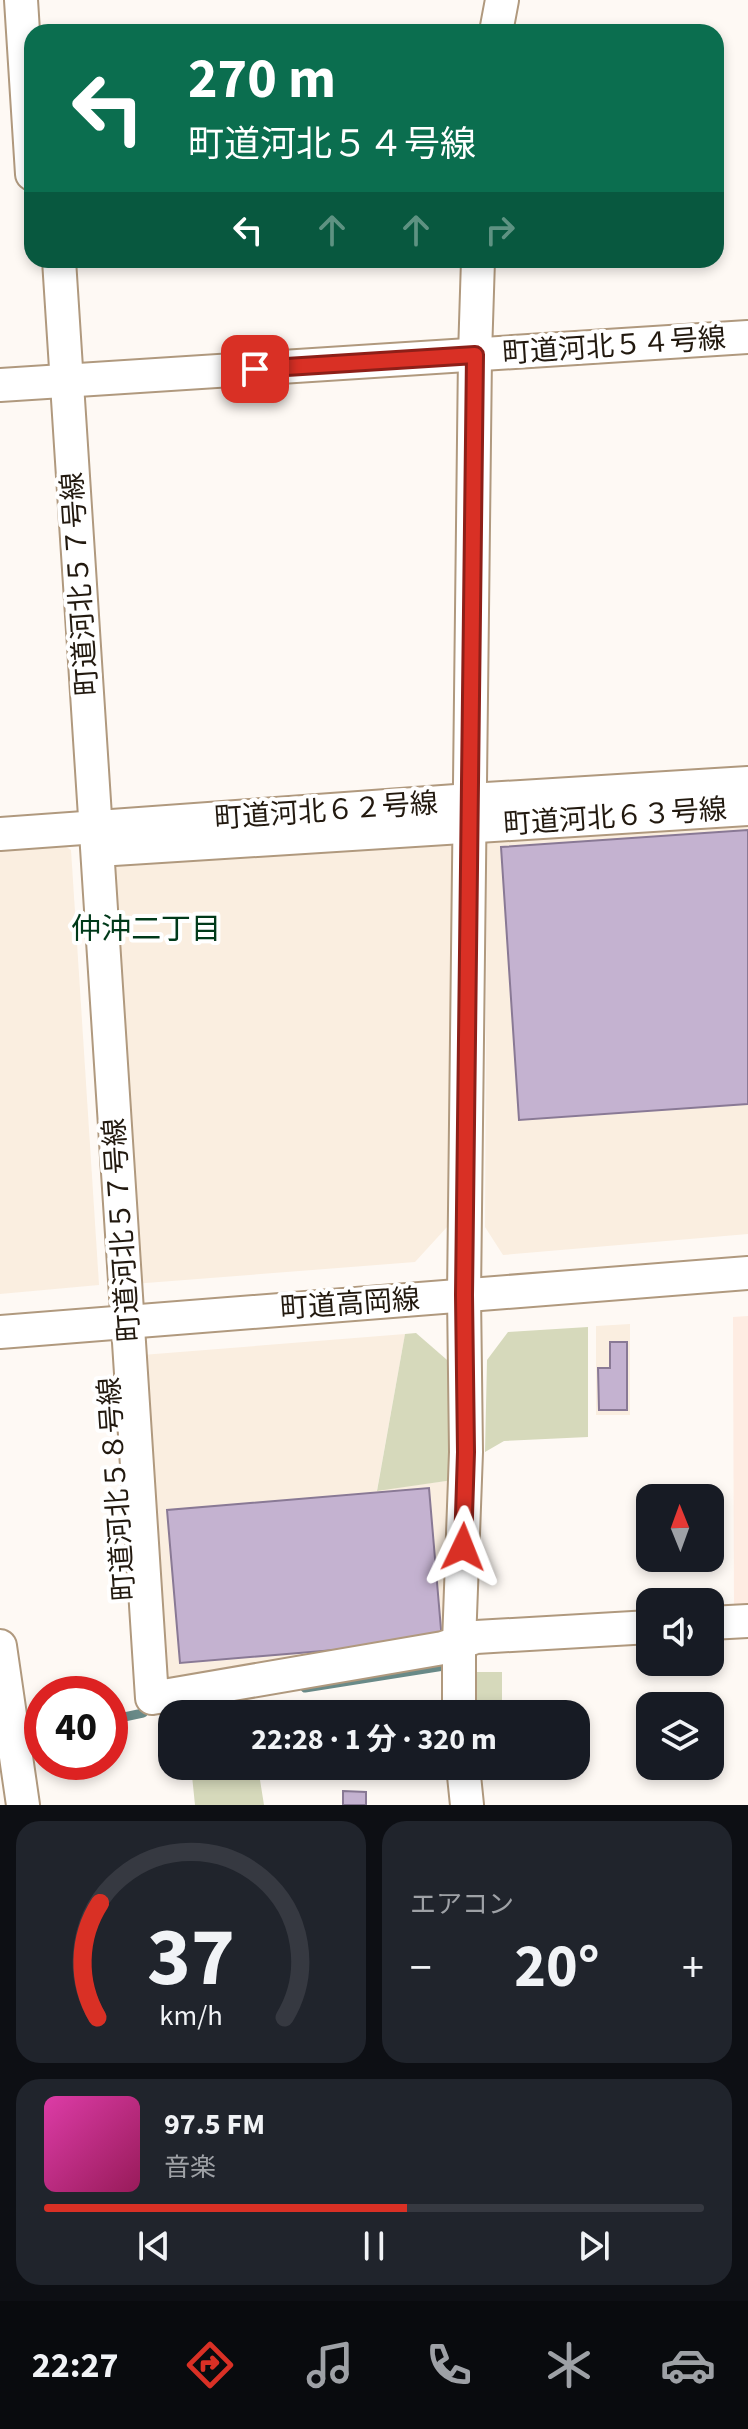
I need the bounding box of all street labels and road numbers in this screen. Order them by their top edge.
street label: 町道河北５４号線 [501,318,727,374]
street label: 町道河北５７号線 [52,471,108,697]
street label: 町道河北６２号線 [213,783,439,839]
street label: 町道河北６３号線 [502,789,728,845]
street label: 町道河北５７号線 [94,1117,150,1343]
street label: 町道高岡線 [279,1279,421,1329]
street label: 町道河北５８号線 [89,1376,145,1602]

